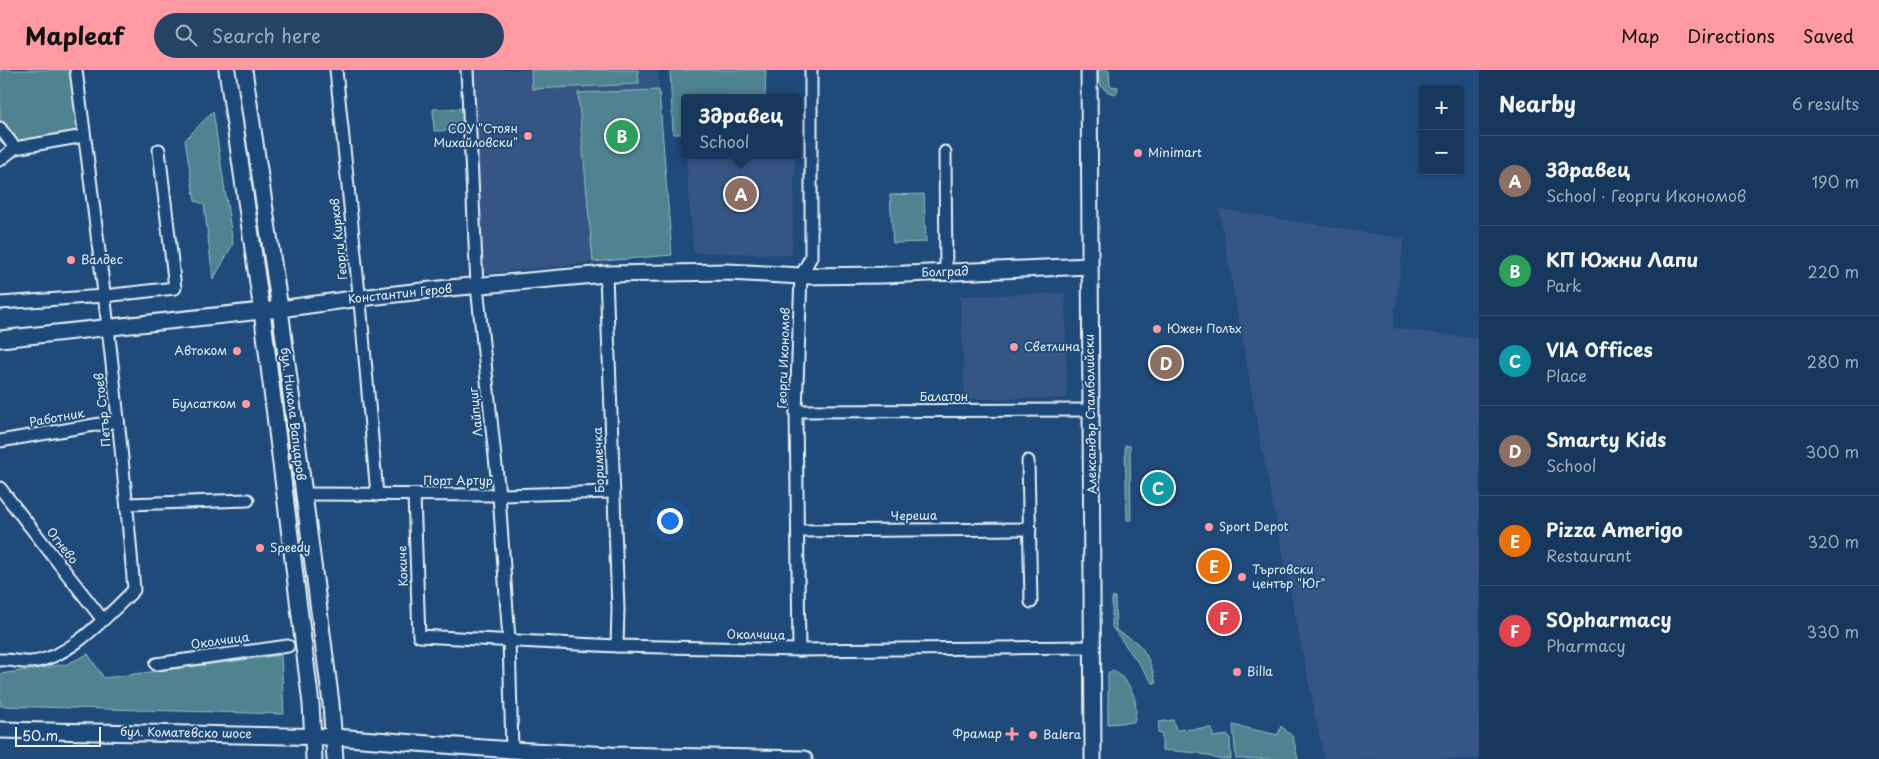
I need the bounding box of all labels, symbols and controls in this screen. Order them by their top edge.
search box [154,13,504,58]
text: Mapleaf [25,17,124,53]
icon: search [172,21,200,49]
text: Search here [212,21,321,49]
text: Map [1621,22,1659,49]
text: Directions [1687,22,1775,49]
text: Saved [1803,22,1854,49]
map controls [1419,85,1464,175]
button: + [1419,85,1464,130]
text: Nearby [1499,87,1576,119]
text: 6 results [1792,91,1859,115]
popup [681,94,801,159]
text: Здравец [699,101,783,129]
pin: B [606,117,638,155]
place label: СОУ "Стоян Михайловски" [433,119,518,151]
text: School [699,129,749,153]
marker: СОУ "Стоян Михайловски" [522,130,534,142]
button: − [1419,130,1464,175]
place label: Minimart [1148,143,1202,161]
marker: Minimart [1132,147,1144,159]
text: Здравец [1546,155,1630,183]
text: A [1509,169,1521,193]
text: 190 m [1811,169,1859,193]
pin: A [725,175,757,213]
text: School · Георги Икономов [1546,183,1746,207]
street label: Георги Кирков [325,197,351,281]
text: КП Южни Лапи [1546,245,1699,273]
place label: Валдес [81,250,123,268]
marker: Валдес [65,254,77,266]
text: B [1510,259,1520,283]
text: 220 m [1808,259,1859,283]
street label: Болград [921,261,969,281]
text: Park [1546,273,1582,297]
street label: Константин Геров [347,279,453,307]
street label: Георги Икономов [772,307,794,409]
place label: Южен Полъх [1167,319,1242,337]
marker: Южен Полъх [1151,323,1163,335]
street label: Александър Стамболийски [1080,334,1100,494]
text: VIA Offices [1546,335,1653,363]
place label: Светлина [1024,337,1081,355]
place label: Автоком [174,341,227,359]
marker: Светлина [1008,341,1020,353]
pin: D [1150,344,1182,382]
marker: Автоком [231,345,243,357]
street label: бул. Никола Вапцаров [277,346,311,481]
text: C [1509,349,1521,373]
text: 280 m [1807,349,1859,373]
text: Place [1546,363,1587,387]
street label: Петър Стоев [89,372,115,448]
street label: Лайпциг [463,386,487,438]
street label: Балатон [920,387,968,405]
place label: Булсатком [172,394,236,412]
marker: Булсатком [240,398,252,410]
street label: Работник [28,403,87,431]
text: Smarty Kids [1546,425,1666,453]
street label: Боримечка [588,426,608,493]
text: D [1509,439,1521,463]
text: 300 m [1805,439,1859,463]
text: School [1546,453,1596,477]
pin: C [1142,469,1174,507]
street label: Порт Артур [423,471,493,489]
street label: Череша [891,506,938,524]
your location [657,508,683,534]
text: Pizza Amerigo [1546,515,1683,543]
place label: Sport Depot [1219,517,1289,535]
marker: Sport Depot [1203,521,1215,533]
street label: Огнево [43,523,83,568]
text: E [1510,529,1520,553]
text: 320 m [1808,529,1859,553]
place label: Speedy [270,538,311,556]
marker: Speedy [254,542,266,554]
text: Restaurant [1546,543,1632,567]
street label: Кокиче [392,545,412,587]
pin: E [1198,547,1230,585]
place label: Търговски център "Юг" [1252,560,1326,592]
marker: Търговски център "Юг" [1236,571,1248,583]
pin: F [1208,599,1240,637]
text: SOpharmacy [1546,605,1671,633]
text: F [1510,619,1520,643]
text: 330 m [1806,619,1859,643]
street label: Околчица [726,624,786,644]
street label: Околчица [189,627,251,653]
text: Pharmacy [1546,633,1626,657]
place label: Billa [1247,662,1273,680]
marker: Billa [1231,666,1243,678]
street label: бул. Коматевско шосе [120,722,252,742]
scale bar [15,724,101,747]
place label: Фрамар [952,724,1002,742]
text: 50 m [22,725,58,746]
place label: Balera [1043,725,1082,743]
marker: Фрамар [1006,728,1018,740]
marker: Balera [1027,729,1039,741]

